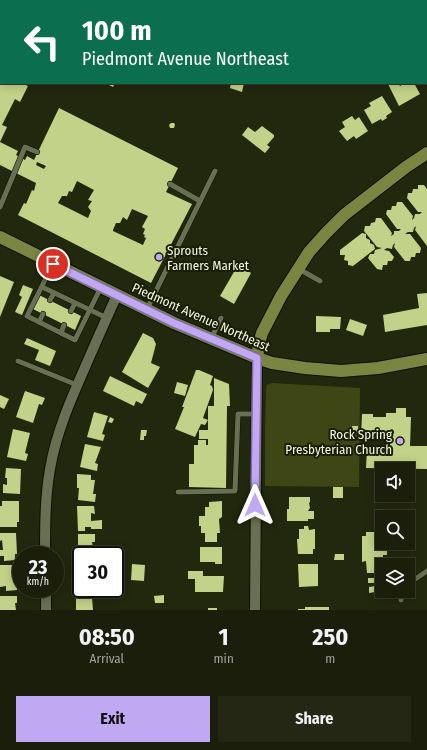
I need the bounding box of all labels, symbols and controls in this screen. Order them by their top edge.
text: 100 m [82,14,152,47]
icon: left [16,16,68,68]
text: Piedmont Avenue Northeast [82,48,289,70]
place label: Sprouts Farmers Market [167,243,250,273]
pin [36,247,70,281]
marker: Sprouts Farmers Market [154,252,164,262]
icon: arrive [42,253,64,275]
street label: Piedmont Avenue Northeast [130,280,273,355]
place label: Rock Spring Presbyterian Church [285,427,393,457]
marker: Rock Spring Presbyterian Church [395,436,405,446]
map controls [375,462,415,598]
button: sound [375,462,415,502]
position arrow [234,484,276,526]
button: search [375,510,415,550]
speed limit sign: 30 [72,546,124,598]
text: 23 [29,555,47,579]
button: layers [375,558,415,598]
text: km/h [27,576,49,588]
text: 08:50 [79,623,135,651]
text: 1 [219,623,229,651]
text: 250 [312,623,348,651]
text: Arrival [90,651,124,666]
text: min [214,651,234,666]
text: m [325,651,335,666]
button: Exit [16,696,210,742]
button: Share [218,696,411,742]

